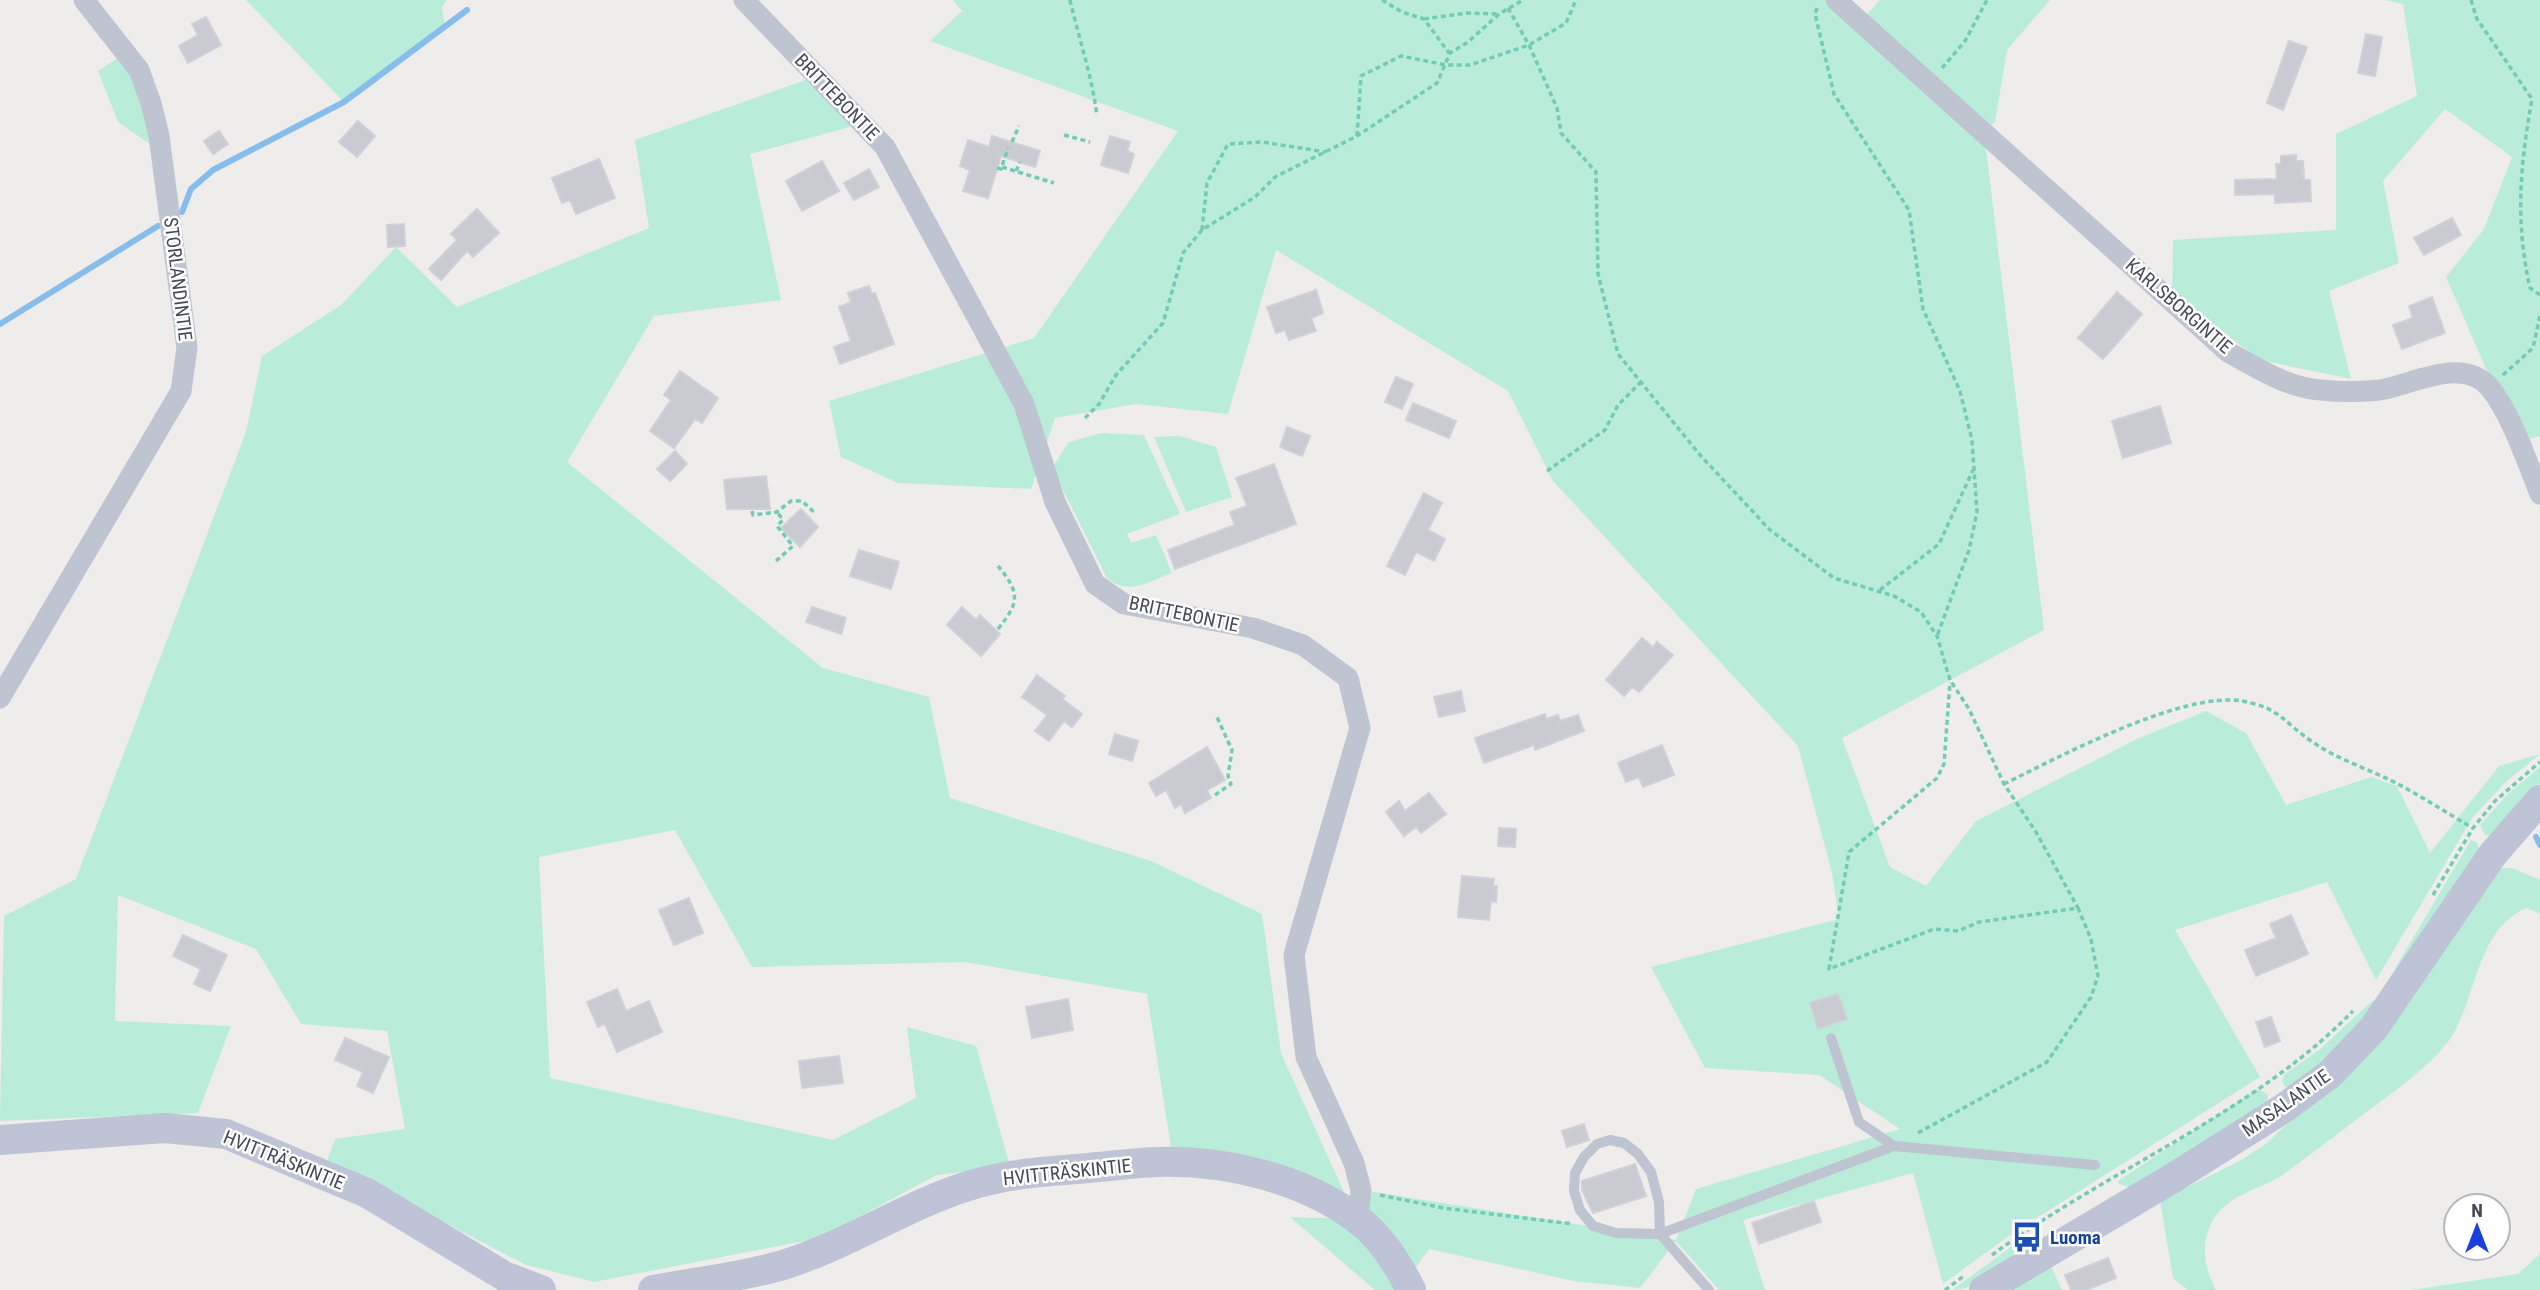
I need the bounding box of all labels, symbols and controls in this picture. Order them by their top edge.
street label: BRITTEBONTIE [790,49,884,145]
street label: STORLANDINTIE [159,216,197,342]
street label: KARLSBORGINTIE [2121,253,2237,359]
street label: BRITTEBONTIE [1127,591,1241,637]
street label: MASALANTIE [2238,1064,2334,1142]
street label: HVITTRÄSKINTIE [220,1125,348,1195]
street label: HVITTRÄSKINTIE [1002,1154,1132,1190]
north arrow [2442,1192,2512,1262]
text: N [2471,1199,2483,1222]
bus stop icon: Luoma [2010,1220,2044,1254]
place label: Luoma [2050,1226,2101,1249]

